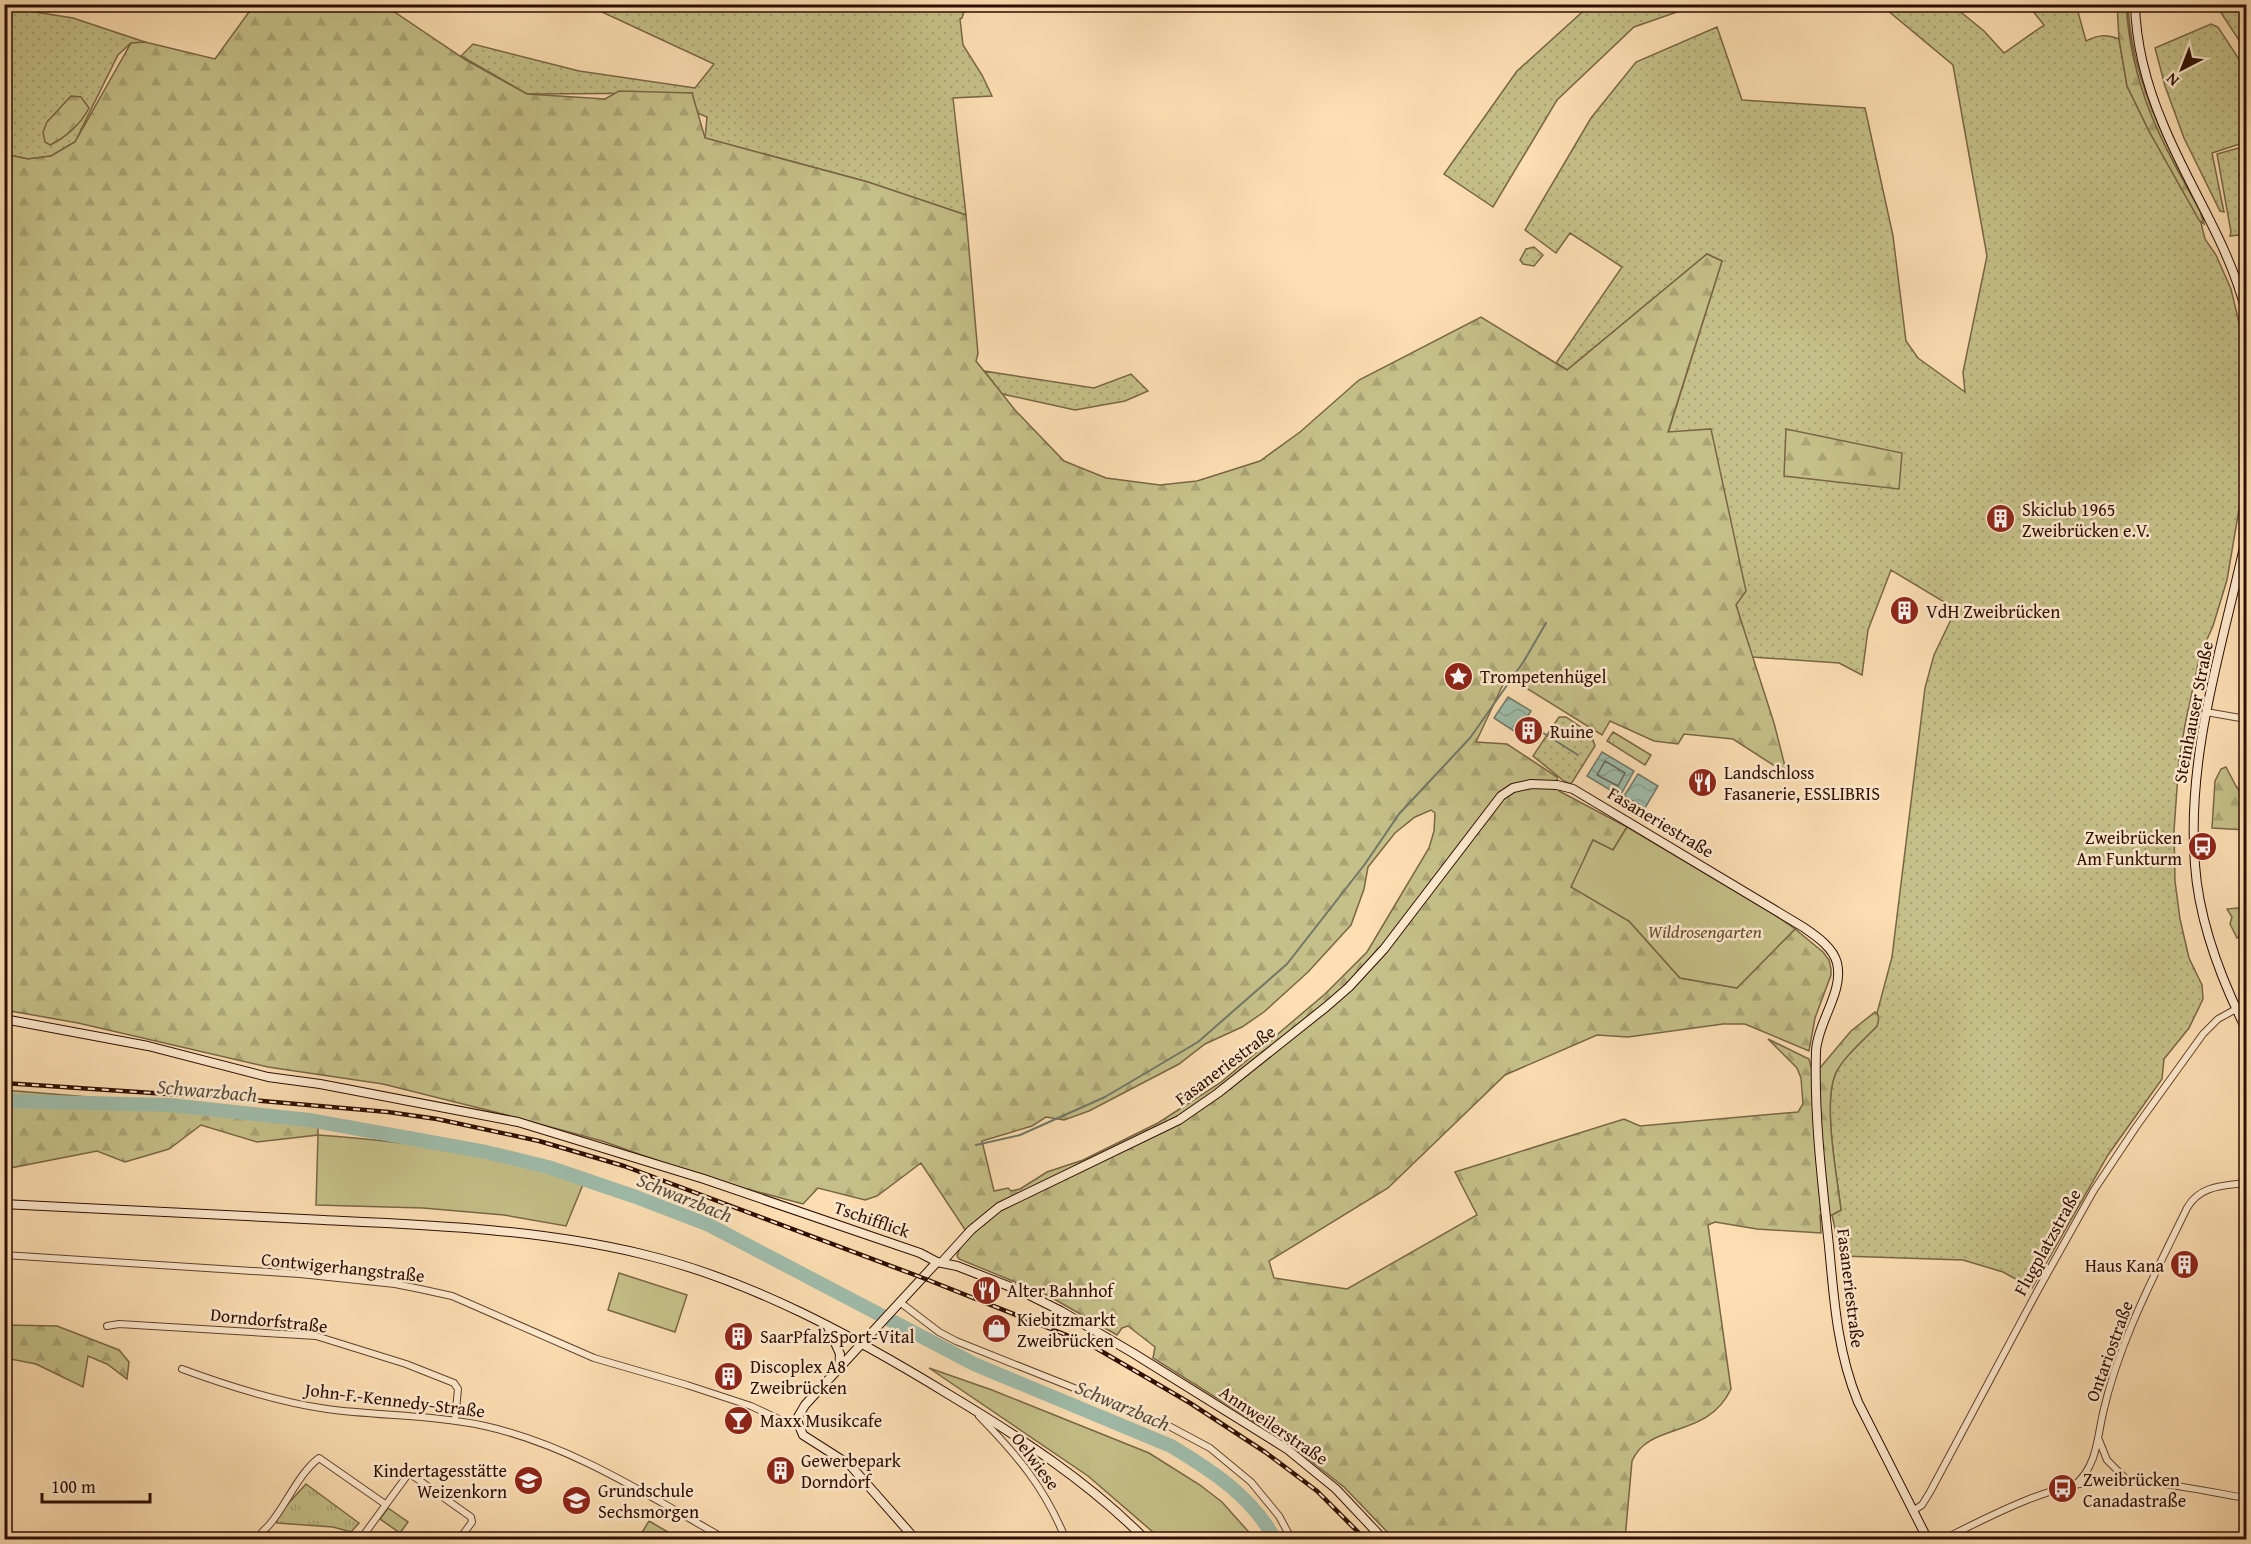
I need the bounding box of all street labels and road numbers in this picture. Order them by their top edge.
street label: Steinhauser Straße [2166,639,2220,785]
street label: Fasaneriestraße [1603,780,1719,864]
street label: Fasaneriestraße [1169,1018,1281,1112]
street label: Flugplatzstraße [2007,1184,2087,1300]
street label: Tschifflick [830,1193,914,1245]
street label: Fasaneriestraße [1830,1227,1872,1349]
street label: Contwigerhangstraße [260,1245,426,1289]
street label: Ontariostraße [2078,1297,2140,1405]
street label: Dorndorfstraße [209,1300,329,1340]
street label: John-F.-Kennedy-Straße [301,1375,487,1424]
street label: Annweilerstraße [1214,1379,1334,1471]
street label: Oelwiese [1005,1426,1067,1496]

